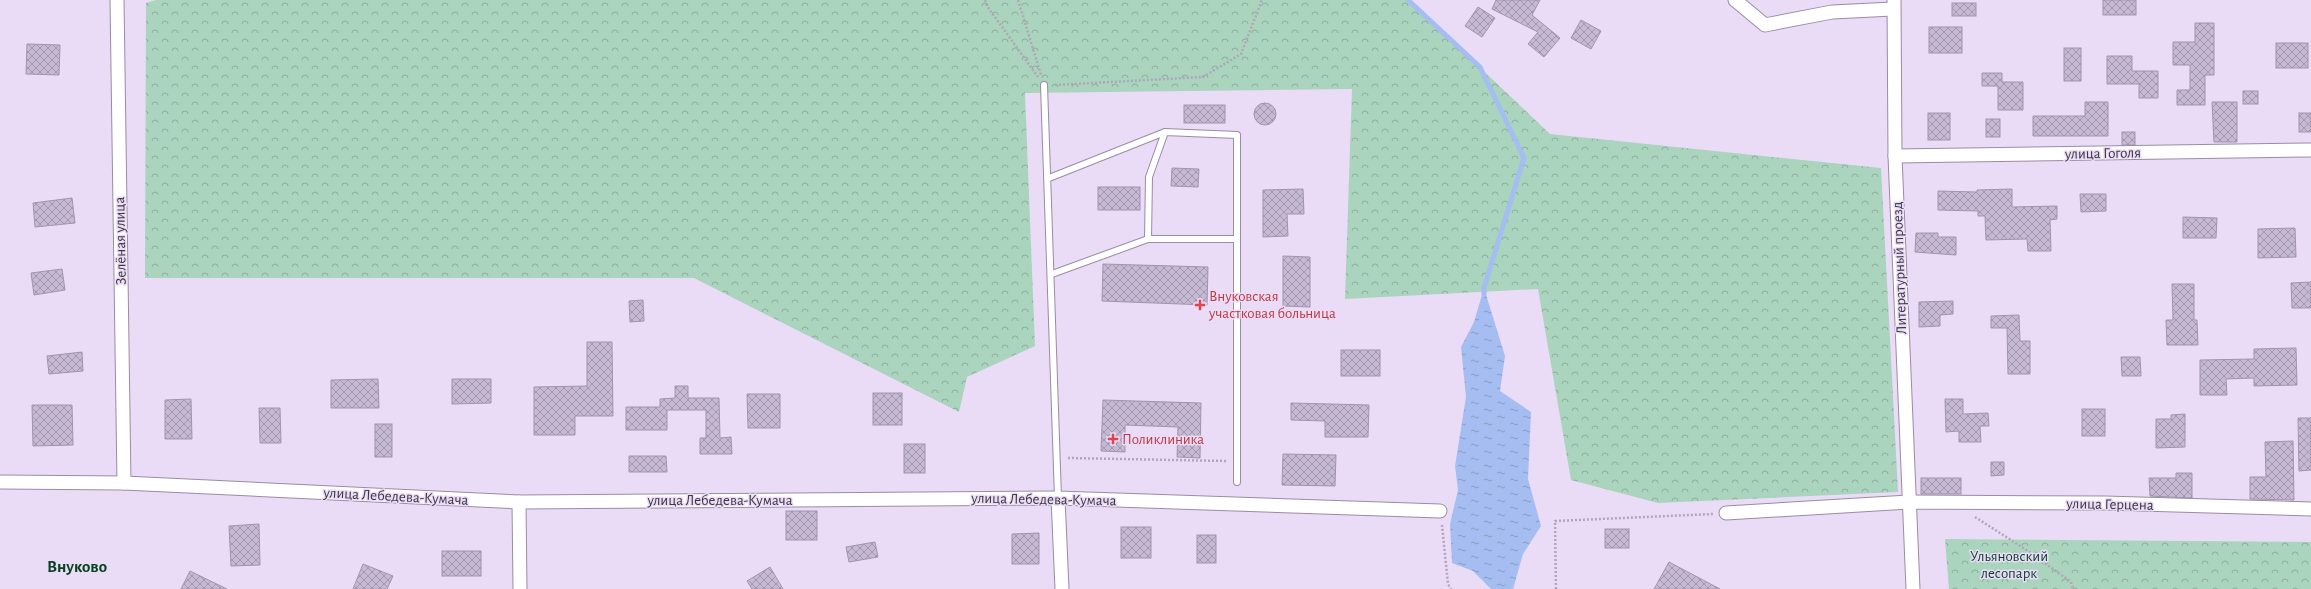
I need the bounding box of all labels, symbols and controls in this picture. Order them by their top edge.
street label: улица Гоголя [2064,145,2141,162]
street label: Зелёная улица [112,197,129,285]
street label: Литературный проезд [1890,201,1909,335]
place label: Внуковская участковая больница [1208,289,1336,321]
marker: Внуковская участковая больница [1194,299,1206,311]
place label: Поликлиника [1122,432,1204,447]
marker: Поликлиника [1107,433,1119,445]
street label: улица Лебедева-Кумача [322,485,469,508]
street label: улица Лебедева-Кумача [970,491,1117,508]
street label: улица Лебедева-Кумача [646,493,793,508]
street label: улица Герцена [2065,496,2154,513]
park label: Ульяновский лесопарк [1970,549,2048,581]
district label: Внуково [47,558,107,576]

